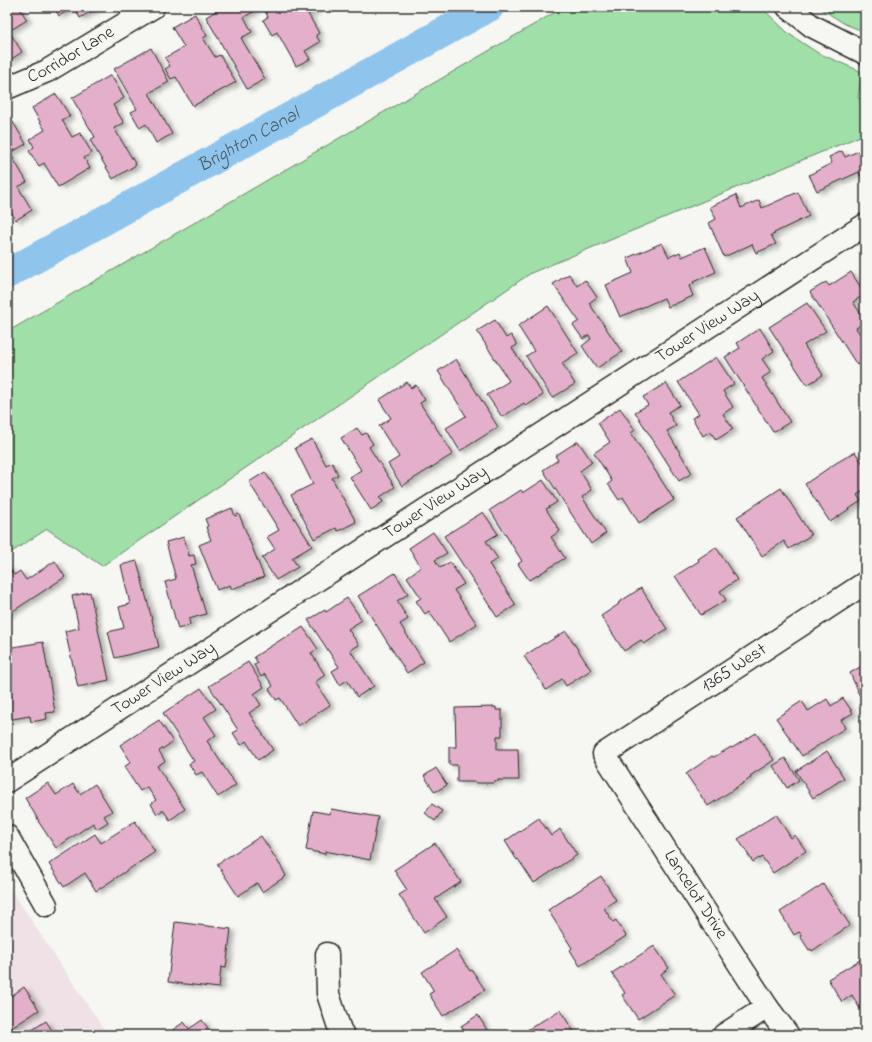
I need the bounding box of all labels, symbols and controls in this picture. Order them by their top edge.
street label: Corridor Lane [24,20,120,91]
water label: Brighton Canal [193,100,307,179]
street label: Tower View Way [650,283,765,370]
street label: Tower View Way [379,460,493,547]
street label: Tower View Way [107,636,221,723]
street label: 1365 West [697,638,772,699]
street label: Lancelot Drive [656,845,734,946]

